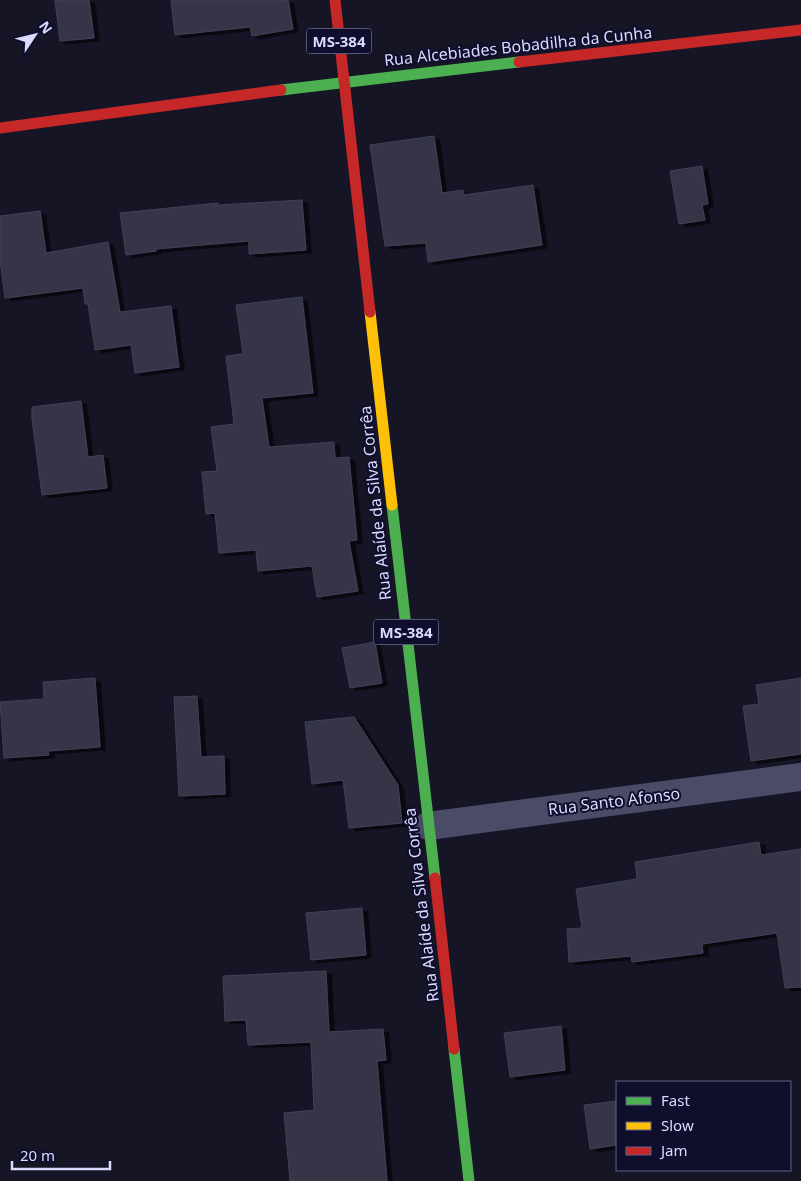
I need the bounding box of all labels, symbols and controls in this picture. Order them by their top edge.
north arrow [10,10,60,60]
text: N [35,17,57,37]
street label: Rua Alcebiades Bobadilha da Cunha [383,21,653,71]
road number: MS-384 [306,28,372,54]
street label: Rua Alaíde da Silva Corrêa [354,405,396,601]
road number: MS-384 [374,620,438,644]
street label: Rua Santo Afonso [547,782,681,820]
street label: Rua Alaíde da Silva Corrêa [398,807,444,1003]
legend [616,1081,791,1171]
text: Fast [661,1090,690,1110]
text: Slow [661,1115,694,1135]
scale bar [12,1138,110,1170]
text: Jam [659,1140,688,1160]
text: 20 m [20,1145,55,1165]

